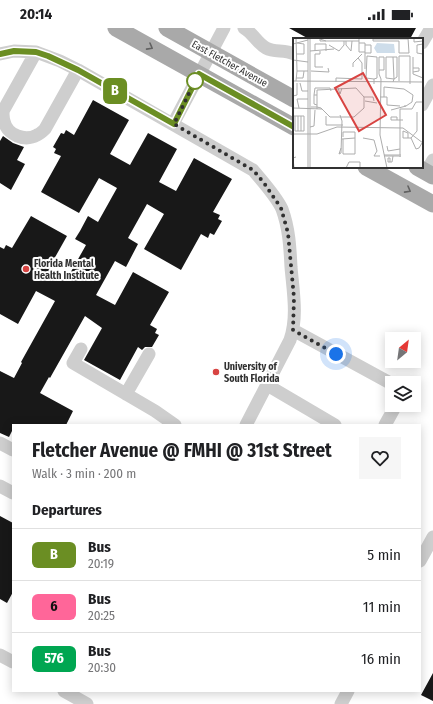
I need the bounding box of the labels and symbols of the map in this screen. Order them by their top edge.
street label: East Fletcher Avenue [190,38,269,90]
inset map [293,38,423,168]
one-way arrow [146,42,153,50]
unlabelled marker [186,72,204,90]
line badge: B [102,78,128,104]
one-way arrow [404,186,411,193]
place label: Florida Mental Health Institute [34,258,99,282]
marker: Florida Mental Health Institute [21,264,31,274]
north arrow [385,332,421,368]
your location [326,344,346,364]
place label: University of South Florida [224,361,280,385]
marker: University of South Florida [211,367,221,377]

